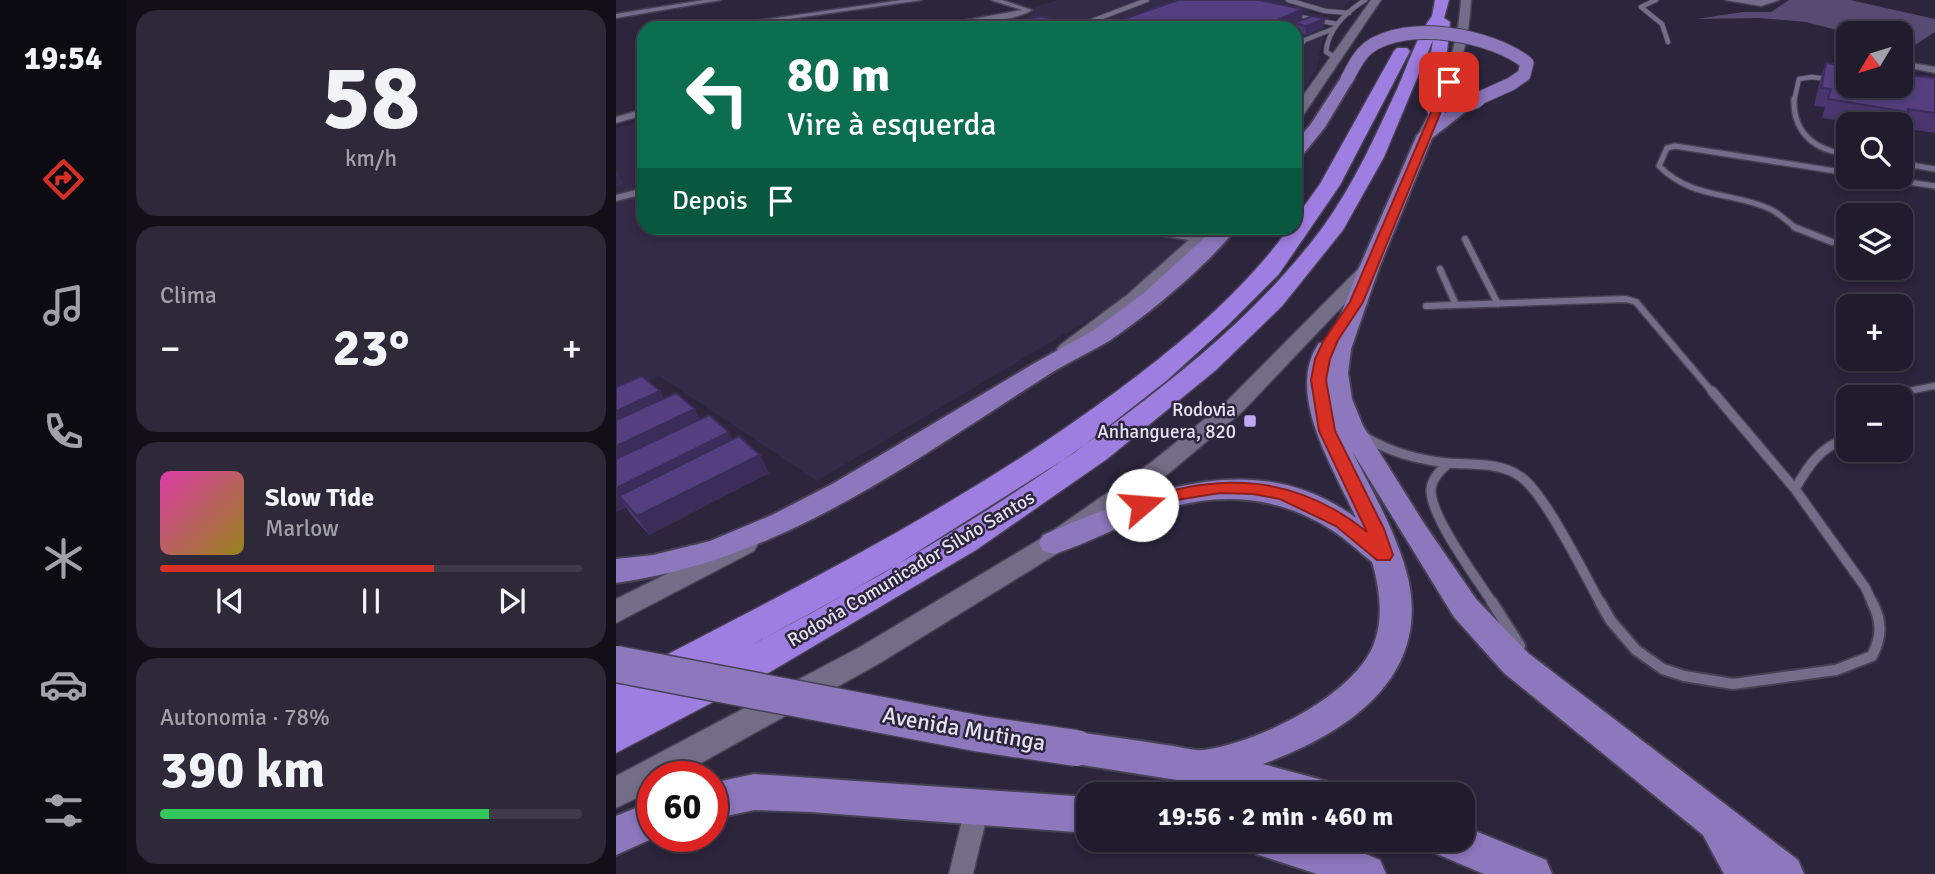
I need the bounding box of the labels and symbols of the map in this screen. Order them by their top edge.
north arrow [1836,21,1913,98]
pin [1419,52,1479,112]
place label: Rodovia Anhanguera, 820 [1097,398,1236,444]
marker: Rodovia Anhanguera, 820 [1242,413,1258,429]
position arrow [1105,468,1179,542]
street label: Rodovia Comunicador Silvio Santos [783,486,1039,652]
street label: Avenida Mutinga [880,700,1048,758]
speed limit sign: 60 [637,761,728,852]

